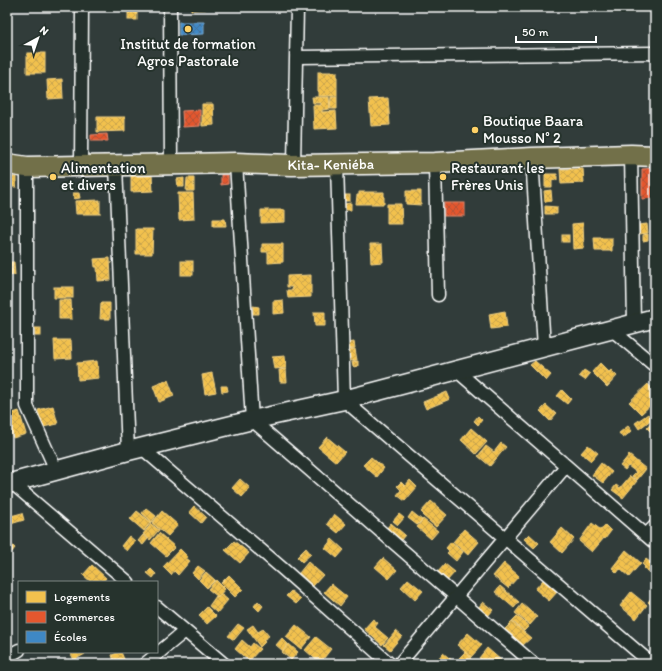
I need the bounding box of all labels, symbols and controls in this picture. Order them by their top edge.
north arrow [18,18,58,58]
scale bar [516,18,596,44]
text: N [37,23,51,38]
marker: Institut de formation Agros Pastorale [183,24,193,34]
text: 50 m [522,25,548,39]
place label: Institut de formation Agros Pastorale [120,35,256,70]
place label: Boutique Baara Mousso N° 2 [483,112,584,147]
marker: Boutique Baara Mousso N° 2 [470,125,480,135]
street label: Kita- Keniéba [287,155,375,174]
place label: Alimentation et divers [61,159,146,194]
place label: Restaurant les Frères Unis [451,159,545,194]
marker: Alimentation et divers [48,172,58,182]
marker: Restaurant les Frères Unis [438,172,448,182]
legend [18,581,158,653]
text: Logements [54,590,110,604]
text: Commerces [54,610,115,624]
text: Écoles [54,630,87,644]

